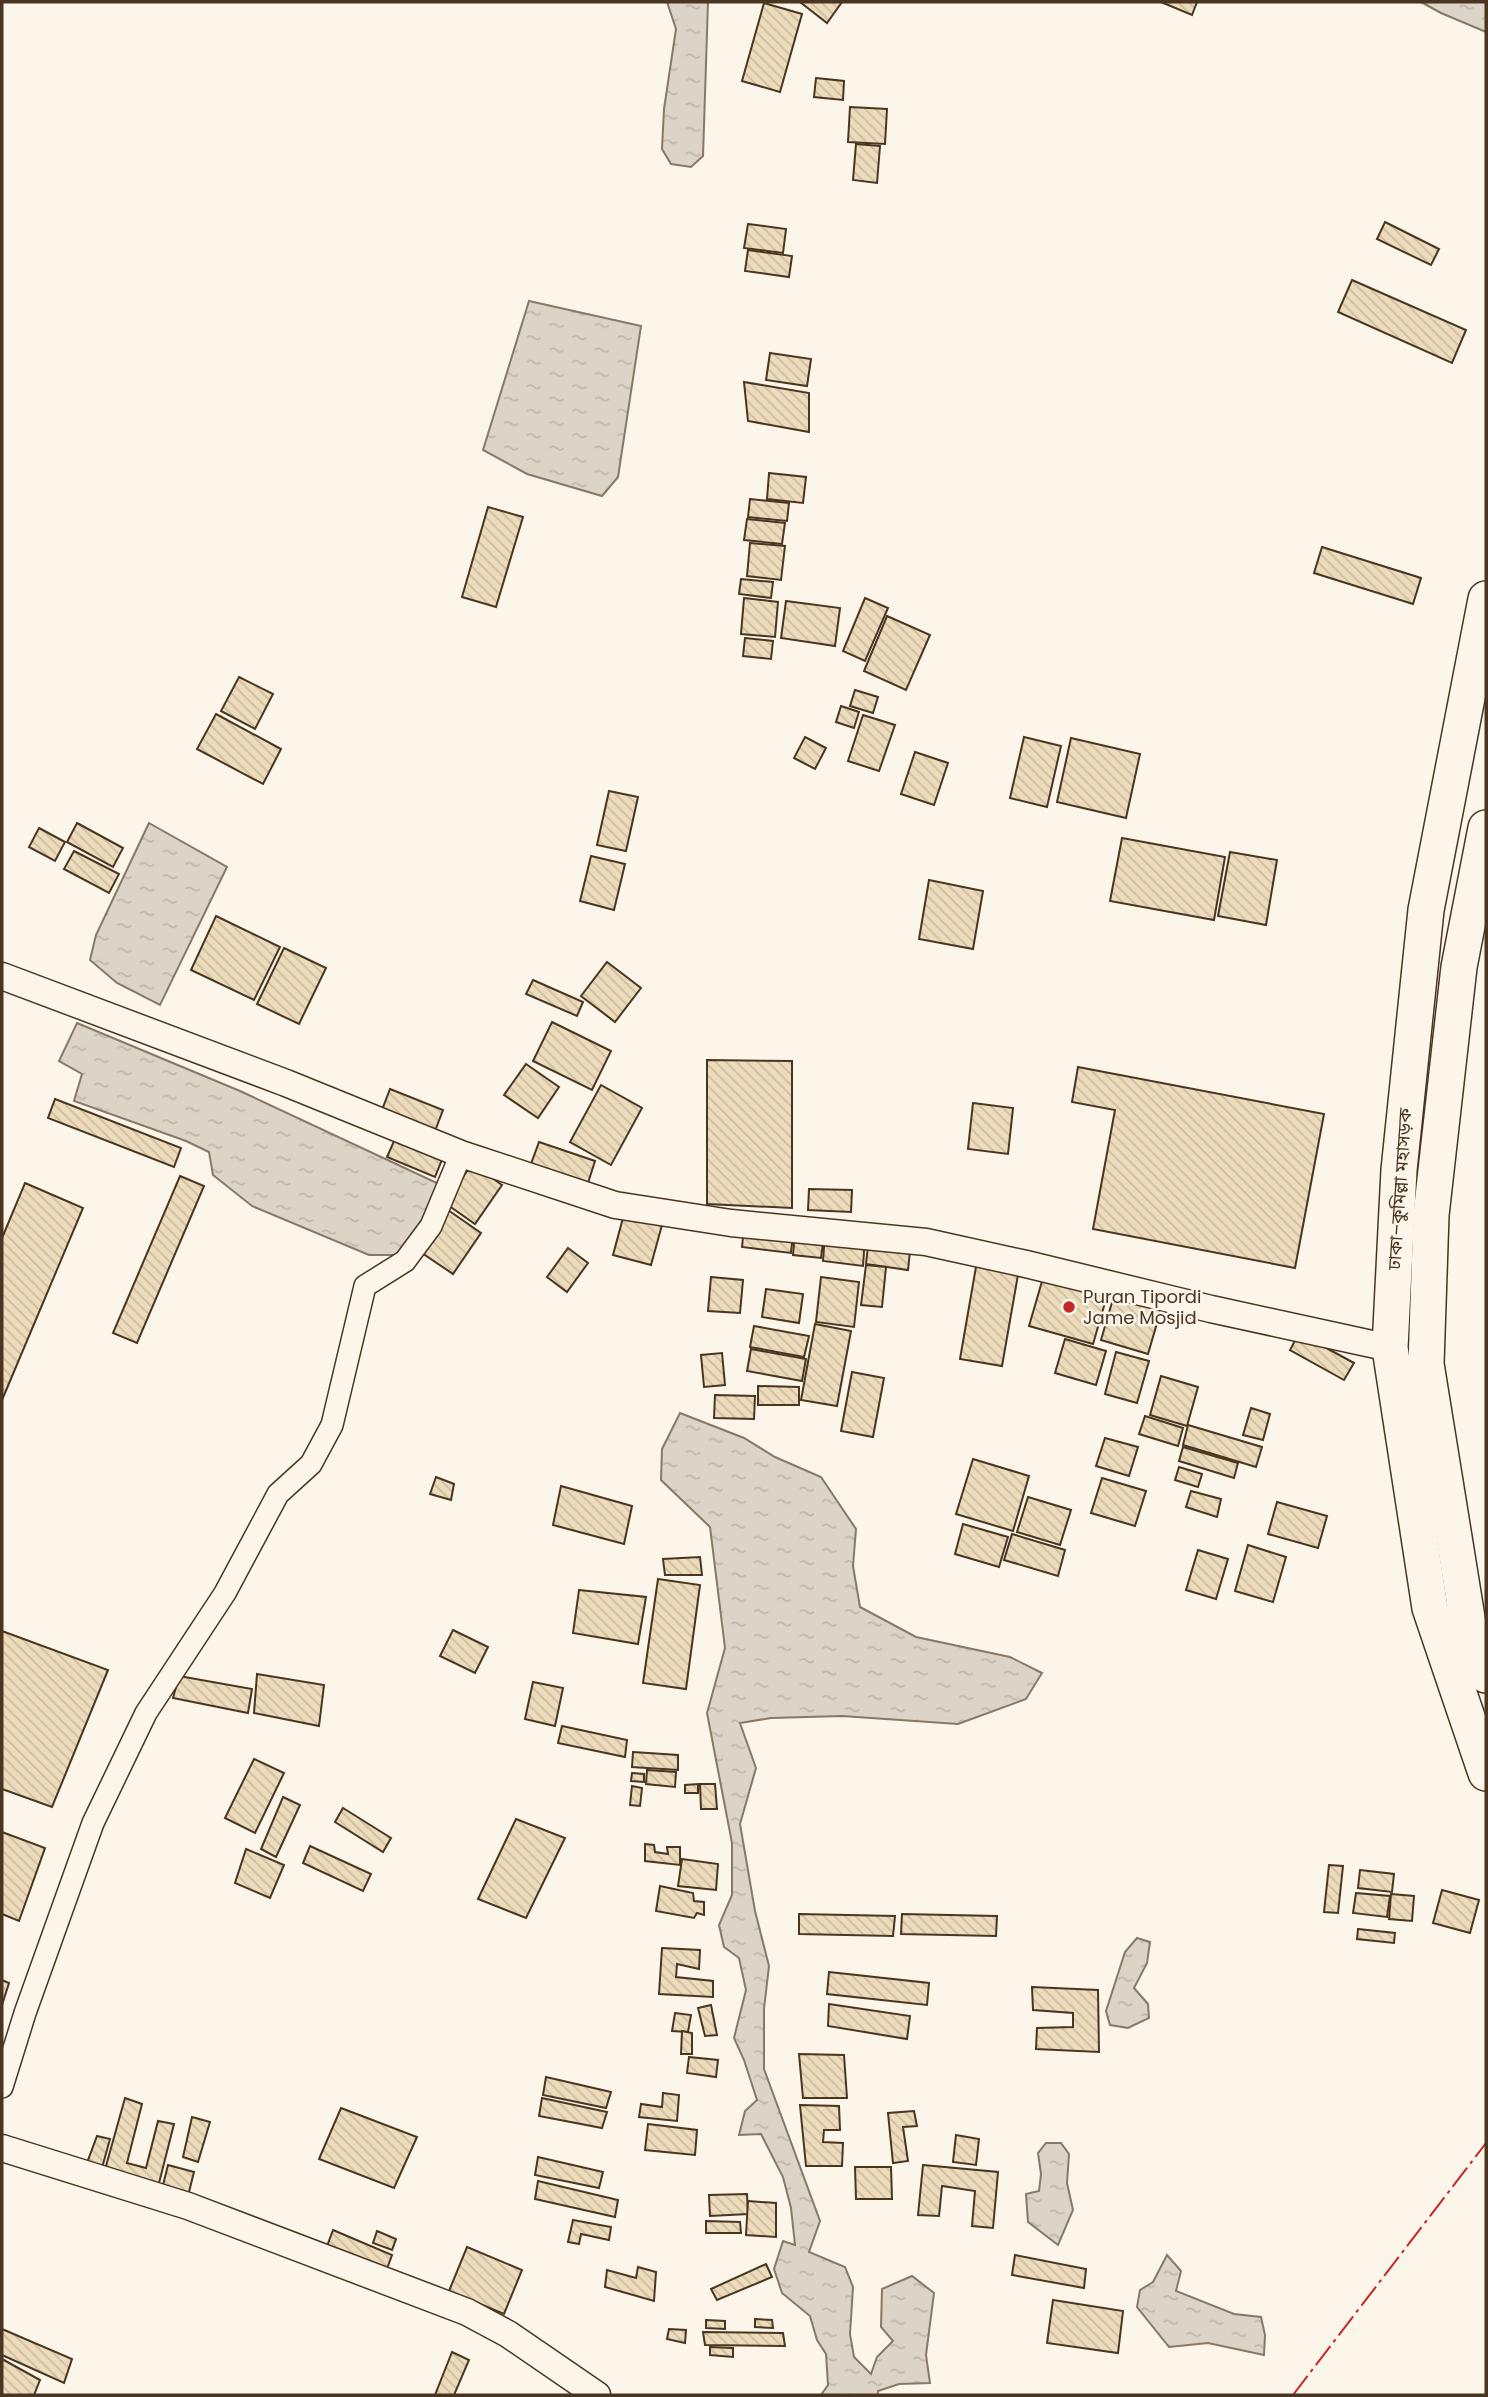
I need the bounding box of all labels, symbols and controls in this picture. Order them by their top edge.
street label: ঢাকা–কুমিল্লা মহাসড়ক [1381,1107,1418,1272]
place label: Puran Tipordi Jame Mosjid [1083,1284,1201,1330]
marker: Puran Tipordi Jame Mosjid [1061,1299,1077,1315]

